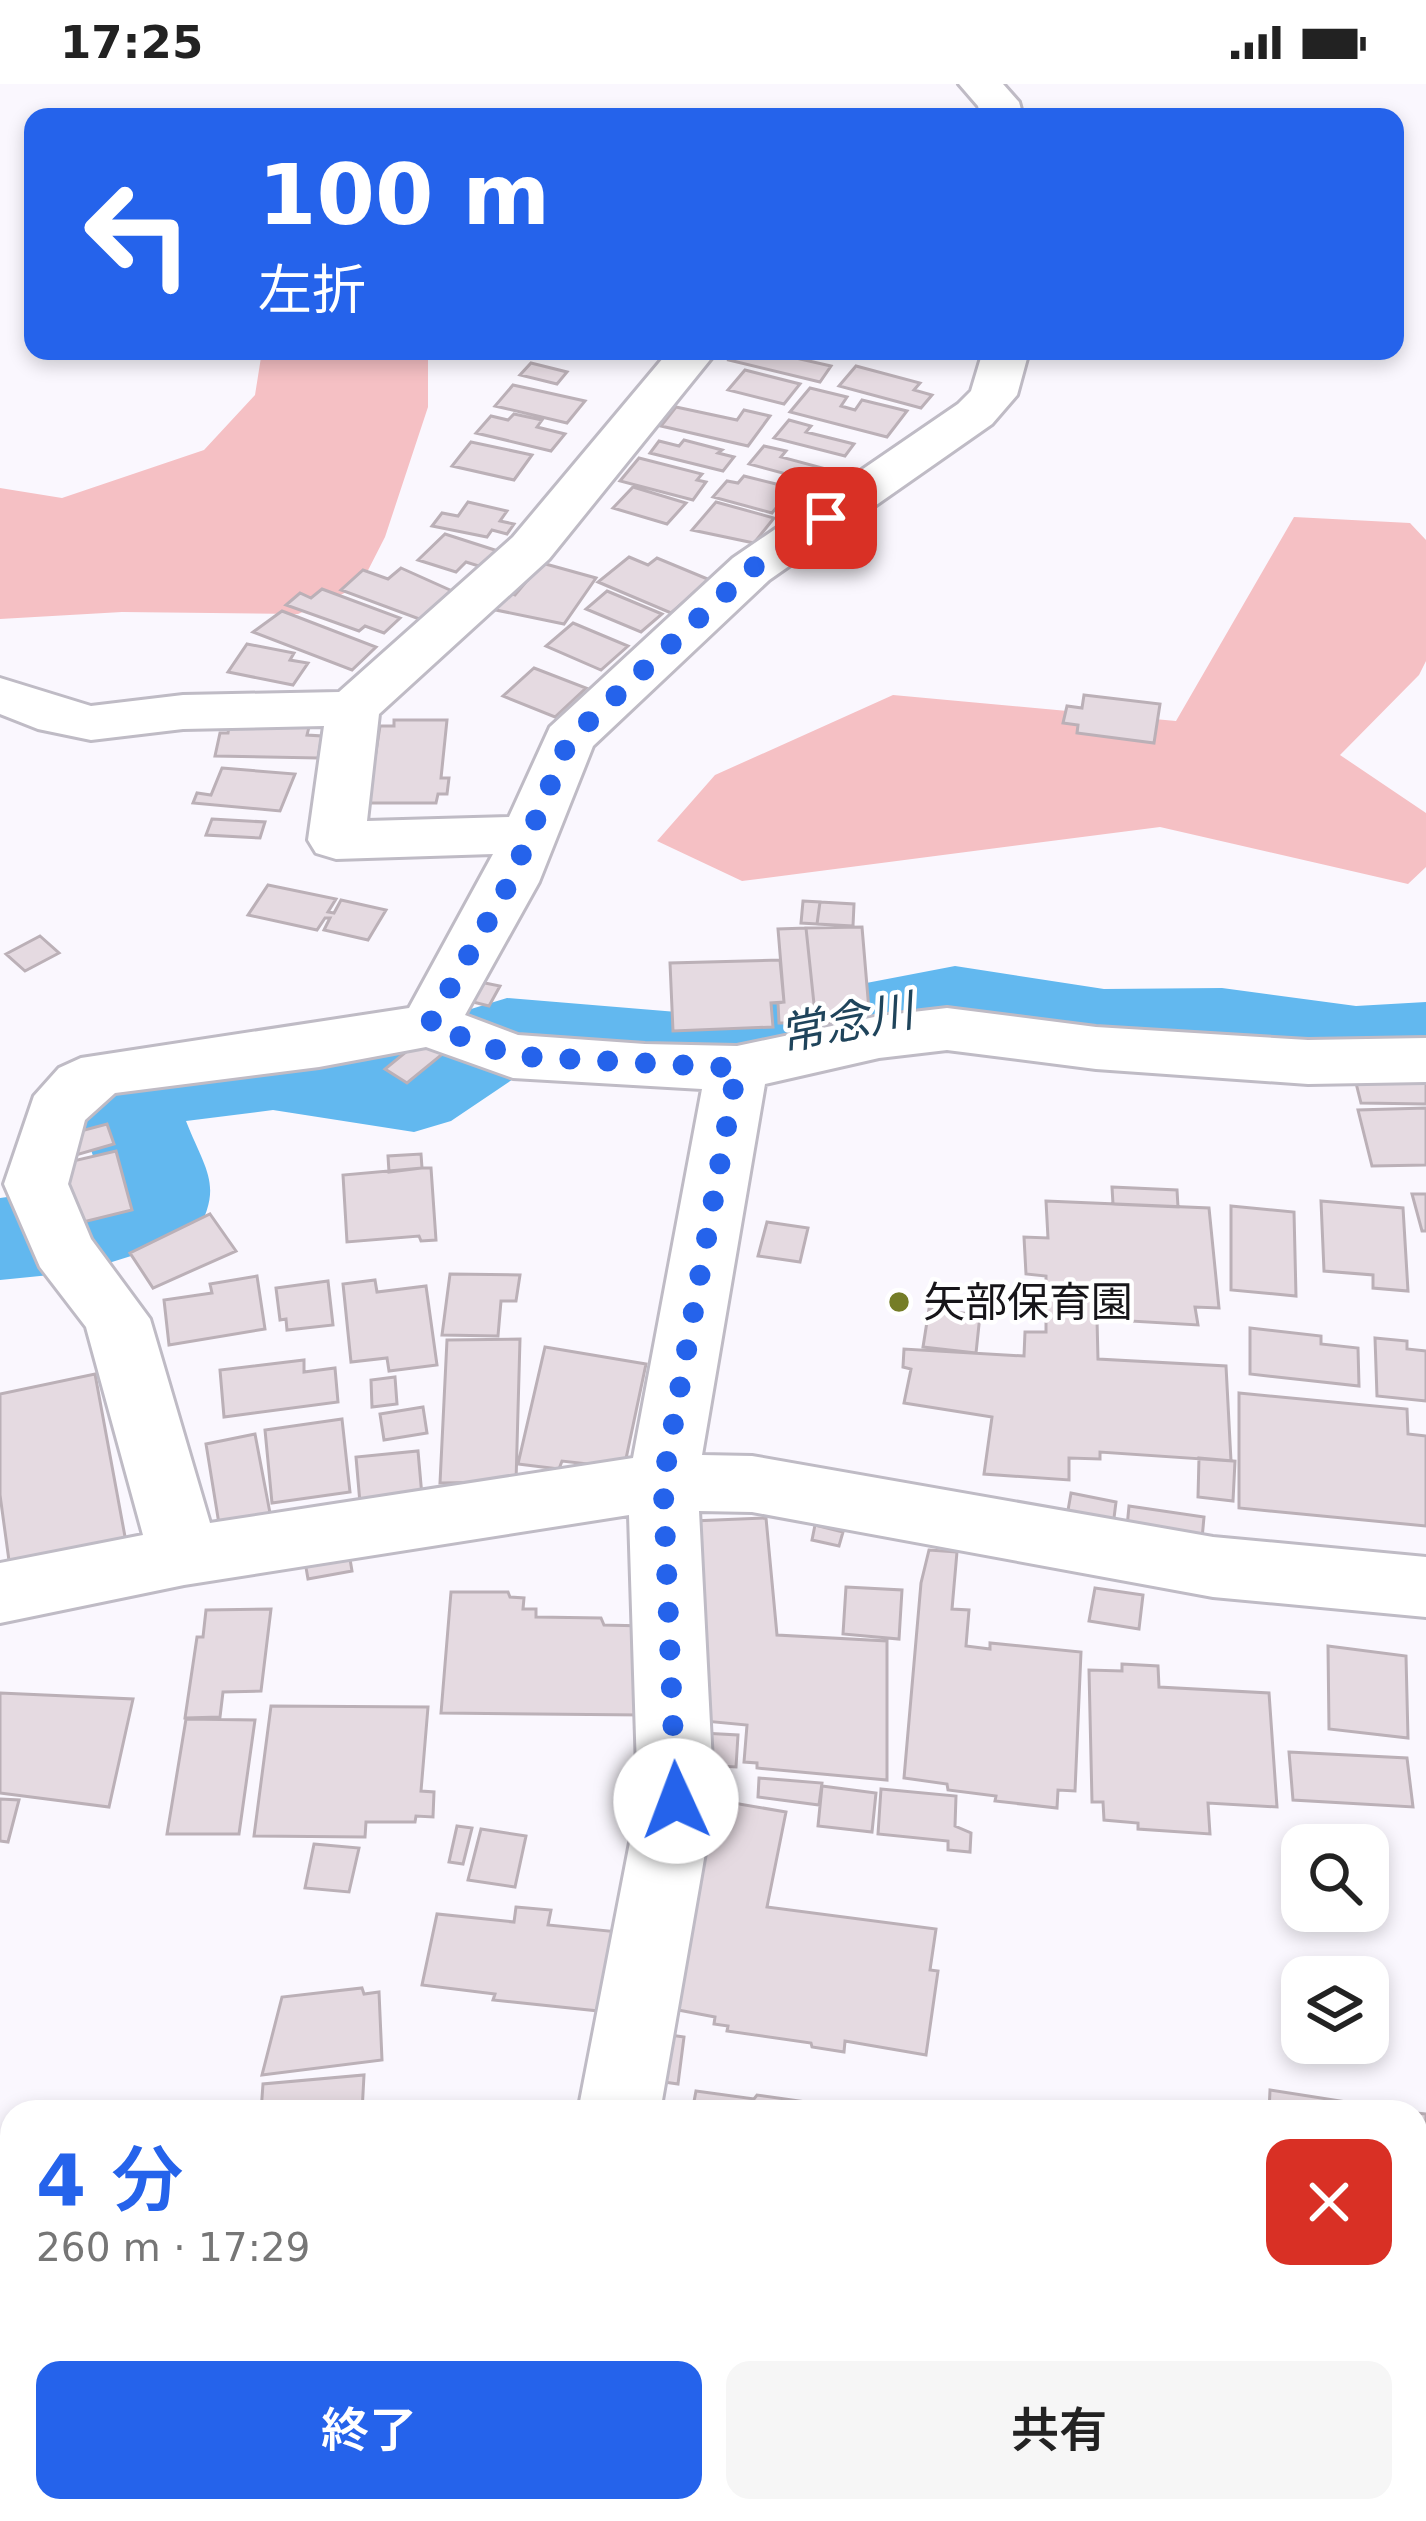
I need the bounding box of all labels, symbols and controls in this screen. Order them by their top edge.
text: 17:25 [60,16,203,69]
text: 100 m [258,146,550,244]
icon: left [60,156,216,312]
text: 左折 [258,259,366,322]
pin [775,467,877,569]
icon: arrive [793,485,859,551]
water label: 常念川 [775,983,921,1061]
place label: 矢部保育園 [923,1278,1133,1327]
marker: 矢部保育園 [886,1289,912,1315]
position arrow [613,1738,739,1864]
map controls [1281,1824,1389,2064]
button: search [1281,1824,1389,1932]
button: layers [1281,1956,1389,2064]
text: 4 分 [36,2138,183,2222]
button: close [1266,2139,1392,2265]
text: 260 m · 17:29 [36,2225,310,2270]
button: 終了 [36,2361,702,2499]
button: 共有 [726,2361,1392,2499]

